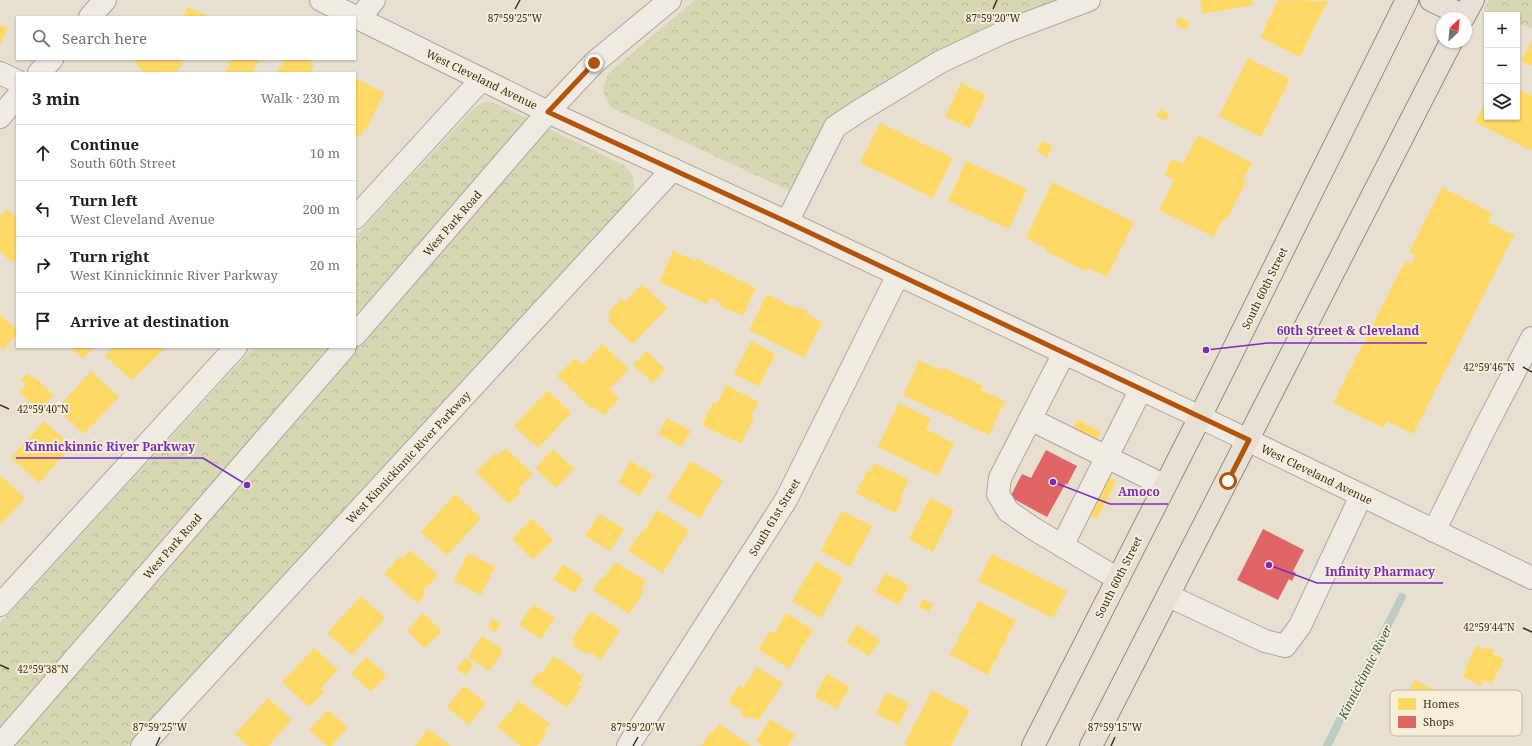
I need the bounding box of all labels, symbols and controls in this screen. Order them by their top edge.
text: 87°59'25"W [488,11,543,25]
text: 87°59'20"W [966,11,1021,25]
north arrow [1436,12,1472,48]
map controls [1484,12,1520,120]
button: + [1484,12,1520,48]
search box [16,16,356,60]
icon: search [30,27,52,49]
text: Search here [62,28,147,48]
street label: West Cleveland Avenue [424,45,540,113]
button: − [1484,48,1520,84]
route end [585,54,603,72]
button: layers [1484,84,1520,120]
text: 3 min [32,87,80,110]
text: Walk · 230 m [261,89,340,107]
text: Continue [70,134,139,154]
icon: ahead [32,142,54,164]
text: 10 m [310,144,340,162]
text: South 60th Street [70,154,176,172]
street label: West Park Road [419,187,485,259]
text: Turn left [70,190,138,210]
icon: left [32,198,54,220]
text: 200 m [303,200,340,218]
text: West Cleveland Avenue [70,210,215,228]
street label: South 60th Street [1238,244,1290,332]
text: Turn right [70,246,149,266]
icon: right [32,254,54,276]
text: 20 m [310,256,340,274]
text: West Kinnickinnic River Parkway [70,266,278,284]
icon: arrive [32,310,54,332]
text: Arrive at destination [70,311,229,331]
callout: 60th Street & Cleveland [1268,319,1427,343]
text: 60th Street & Cleveland [1277,322,1419,339]
text: 42°59'46"N [1463,360,1515,374]
street label: West Kinnickinnic River Parkway [343,387,474,526]
text: 42°59'40"N [17,402,69,416]
callout: Kinnickinnic River Parkway [16,434,203,458]
text: Kinnickinnic River Parkway [25,438,195,455]
street label: West Cleveland Avenue [1259,440,1375,508]
route start [1219,472,1237,490]
street label: South 61st Street [745,475,803,558]
callout: Amoco [1110,480,1168,504]
text: Amoco [1118,483,1160,500]
street label: West Park Road [139,510,205,582]
street label: South 60th Street [1091,534,1145,620]
callout: Infinity Pharmacy [1317,559,1443,583]
text: Infinity Pharmacy [1325,563,1435,580]
text: 42°59'44"N [1463,620,1515,634]
water label: Kinnickinnic River [1334,622,1396,723]
text: 42°59'38"N [17,662,69,676]
legend [1390,690,1522,736]
text: Homes [1423,696,1459,711]
text: Shops [1423,714,1454,729]
text: 87°59'25"W [133,720,188,734]
text: 87°59'20"W [611,720,666,734]
text: 87°59'15"W [1088,720,1143,734]

